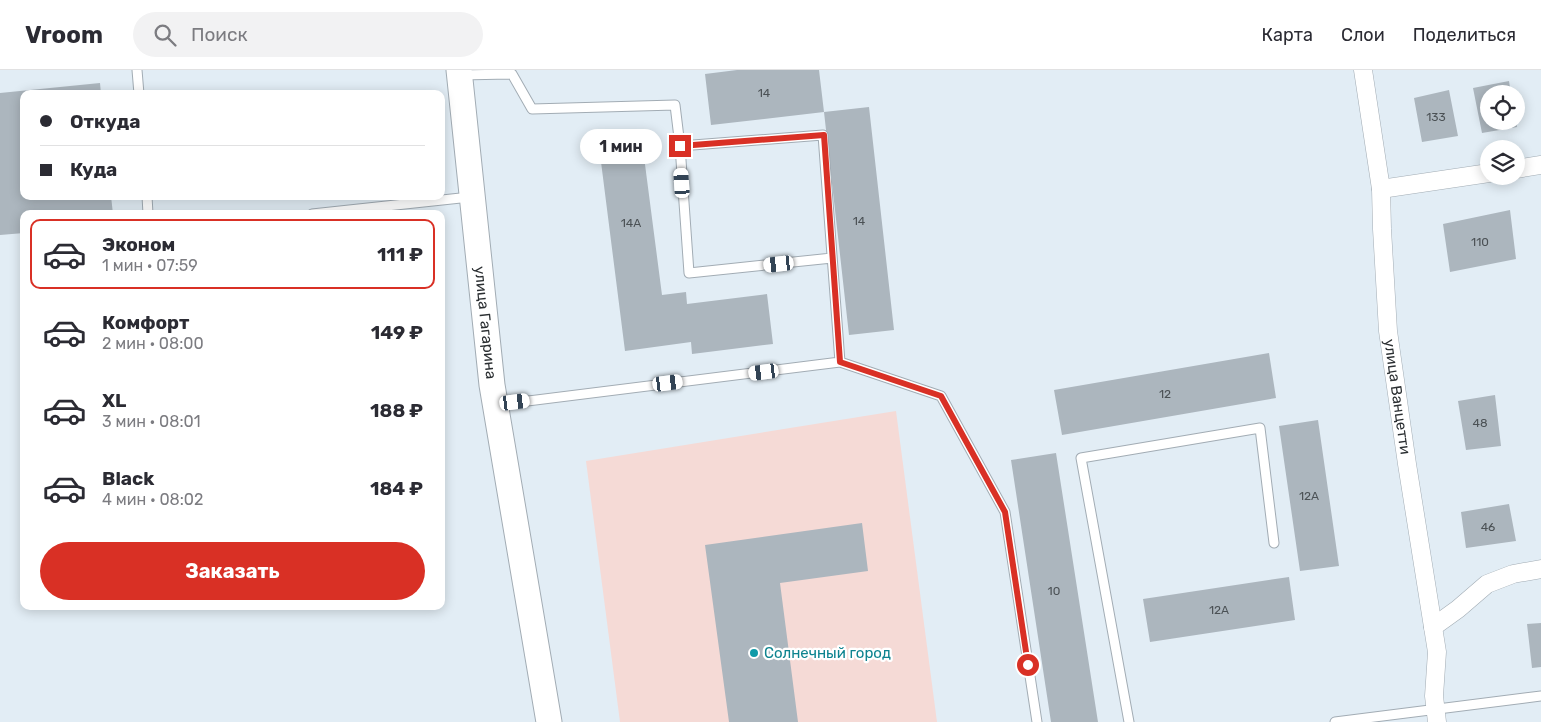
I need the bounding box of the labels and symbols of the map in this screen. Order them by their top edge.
house number: 14 [758,86,771,100]
house number: 133 [1426,110,1446,124]
callout: 1 мин [580,128,662,164]
route end [669,135,691,157]
car [673,168,690,198]
house number: 14 [853,214,866,228]
house number: 14А [621,216,641,230]
house number: 110 [1471,235,1489,249]
car [763,255,794,273]
street label: улица Гагарина [471,265,500,380]
street label: улица Ванцетти [1380,338,1415,456]
car [748,363,779,381]
car [652,374,683,392]
house number: 12 [1159,387,1171,401]
car [499,393,530,411]
house number: 48 [1472,416,1488,430]
house number: 12А [1299,489,1319,503]
house number: 46 [1481,520,1495,534]
house number: 10 [1048,584,1060,598]
house number: 12А [1209,603,1229,617]
place label: Солнечный город [764,644,891,662]
marker: Солнечный город [748,647,760,659]
route start [1017,654,1039,676]

